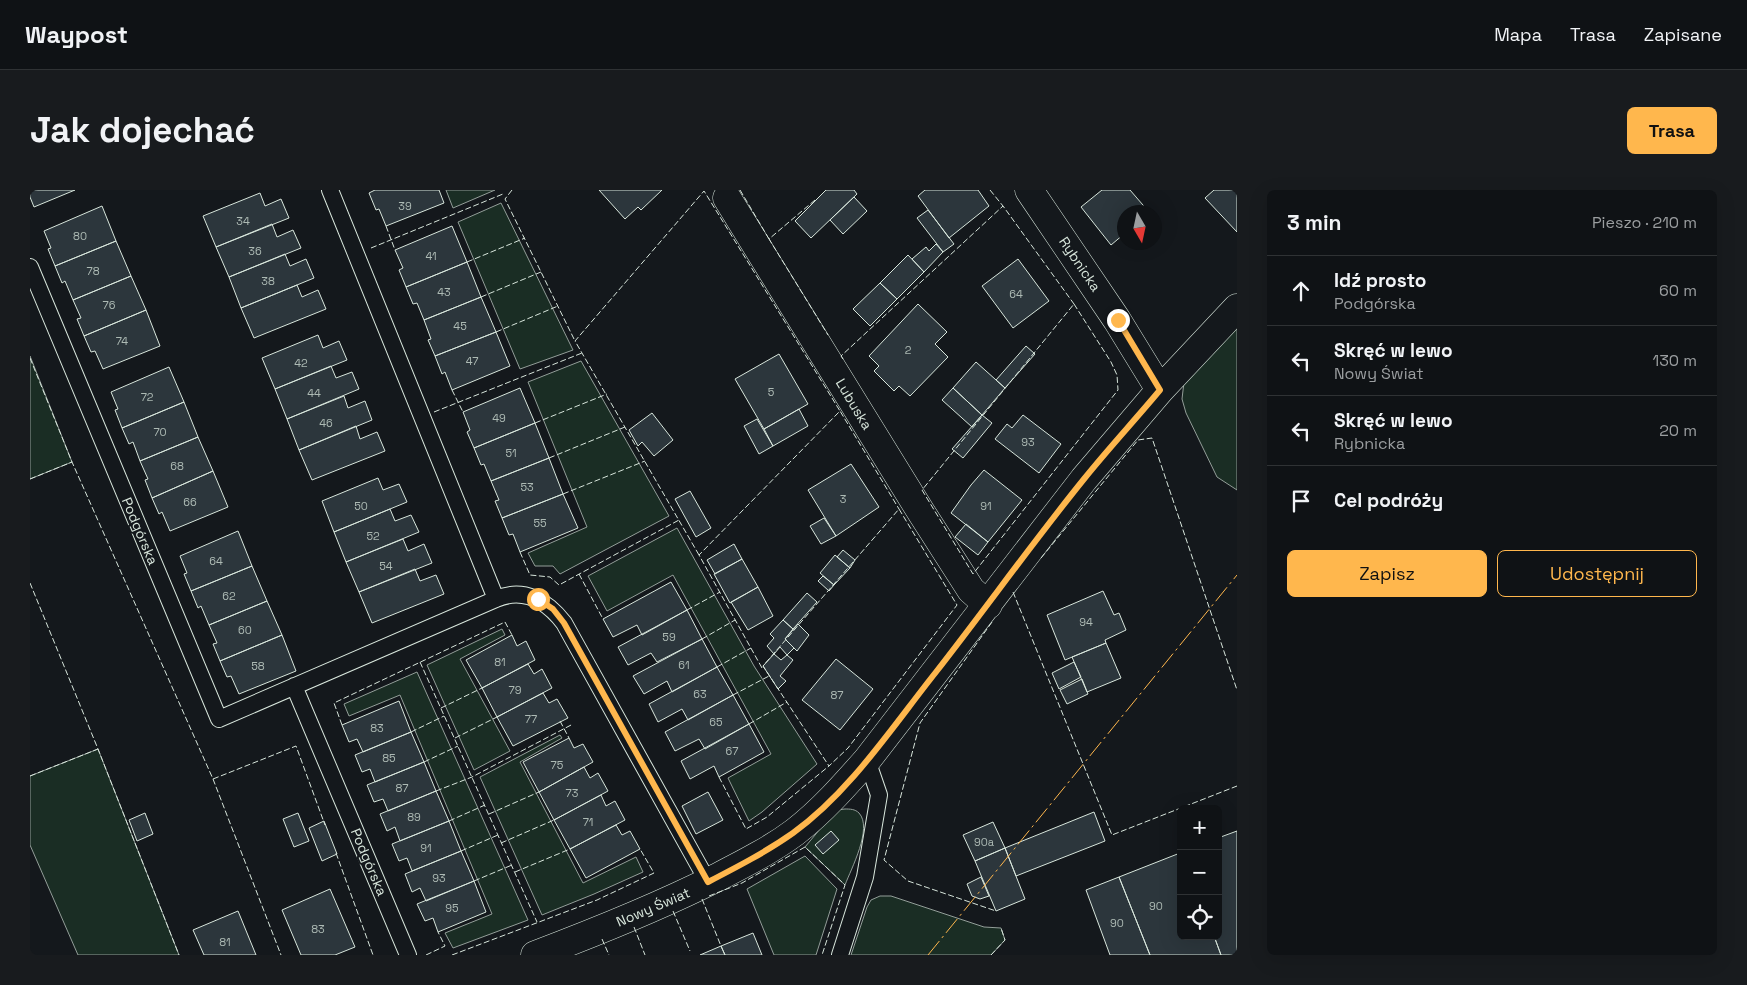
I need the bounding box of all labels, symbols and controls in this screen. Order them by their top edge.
text: Waypost [25,19,128,50]
text: Mapa [1494,23,1542,46]
text: Trasa [1570,23,1616,46]
text: Zapisane [1644,23,1722,46]
button: Trasa [1627,107,1717,154]
text: Jak dojechać [30,108,255,152]
house number: 39 [398,199,412,213]
north arrow [1117,205,1162,250]
text: 3 min [1287,209,1342,236]
text: Pieszo · 210 m [1592,212,1697,233]
house number: 34 [236,214,250,228]
house number: 80 [73,229,87,243]
street label: Rybnicka [1055,233,1105,295]
house number: 36 [248,244,262,258]
house number: 41 [425,249,437,263]
house number: 78 [86,264,100,278]
text: Idź prosto [1334,268,1426,293]
house number: 38 [261,274,275,288]
icon: ahead [1287,277,1315,305]
text: 60 m [1659,280,1697,301]
house number: 43 [437,285,451,299]
house number: 64 [1009,287,1023,301]
text: Podgórska [1334,293,1416,314]
house number: 76 [103,298,116,312]
route end [1107,309,1130,332]
house number: 45 [453,319,467,333]
house number: 74 [116,334,128,348]
text: Skręć w lewo [1334,338,1453,363]
house number: 2 [905,343,912,357]
icon: left [1287,347,1315,375]
text: 130 m [1653,350,1697,371]
house number: 47 [466,354,478,368]
house number: 42 [294,356,308,370]
text: Nowy Świat [1334,363,1424,384]
street label: Lubuska [832,375,876,433]
house number: 5 [768,385,775,399]
house number: 44 [307,386,321,400]
house number: 72 [141,390,154,404]
text: Skręć w lewo [1334,408,1453,433]
house number: 49 [492,411,506,425]
house number: 46 [319,416,333,430]
icon: left [1287,417,1315,445]
text: 20 m [1659,420,1697,441]
house number: 70 [153,425,167,439]
text: Rybnicka [1334,433,1405,454]
house number: 93 [1021,435,1035,449]
house number: 51 [505,446,517,460]
house number: 68 [170,459,184,473]
house number: 53 [520,480,534,494]
icon: arrive [1287,487,1315,515]
text: Cel podróży [1334,488,1443,513]
house number: 3 [840,492,847,506]
street label: Podgórska [118,495,162,567]
house number: 66 [183,495,197,509]
house number: 50 [354,499,368,513]
house number: 91 [980,499,992,513]
house number: 55 [533,516,547,530]
house number: 52 [366,529,380,543]
button: Zapisz [1287,550,1487,597]
button: Udostępnij [1497,550,1697,597]
house number: 64 [209,554,223,568]
house number: 54 [379,559,393,573]
route start [527,588,550,611]
house number: 62 [222,589,236,603]
house number: 94 [1079,615,1093,629]
house number: 60 [238,623,252,637]
house number: 59 [662,630,676,644]
house number: 81 [494,655,506,669]
house number: 61 [678,658,690,672]
house number: 58 [251,659,265,673]
house number: 79 [509,683,522,697]
house number: 63 [693,687,707,701]
house number: 87 [831,688,843,702]
house number: 77 [525,712,537,726]
house number: 65 [709,715,723,729]
house number: 83 [370,721,384,735]
house number: 67 [726,744,738,758]
house number: 85 [382,751,396,765]
house number: 75 [551,758,564,772]
house number: 87 [396,781,408,795]
house number: 73 [566,786,579,800]
map controls [1177,805,1222,940]
button: + [1177,805,1222,850]
house number: 89 [407,810,421,824]
house number: 71 [583,815,593,829]
street label: Podgórska [347,826,391,898]
house number: 90a [974,835,995,849]
house number: 91 [420,841,432,855]
button: − [1177,850,1222,895]
house number: 93 [432,871,446,885]
street label: Nowy Świat [613,883,693,931]
button: locate [1177,895,1222,940]
house number: 90 [1149,899,1163,913]
house number: 95 [445,901,459,915]
house number: 90 [1110,916,1124,930]
house number: 83 [311,922,325,936]
house number: 81 [219,935,231,949]

